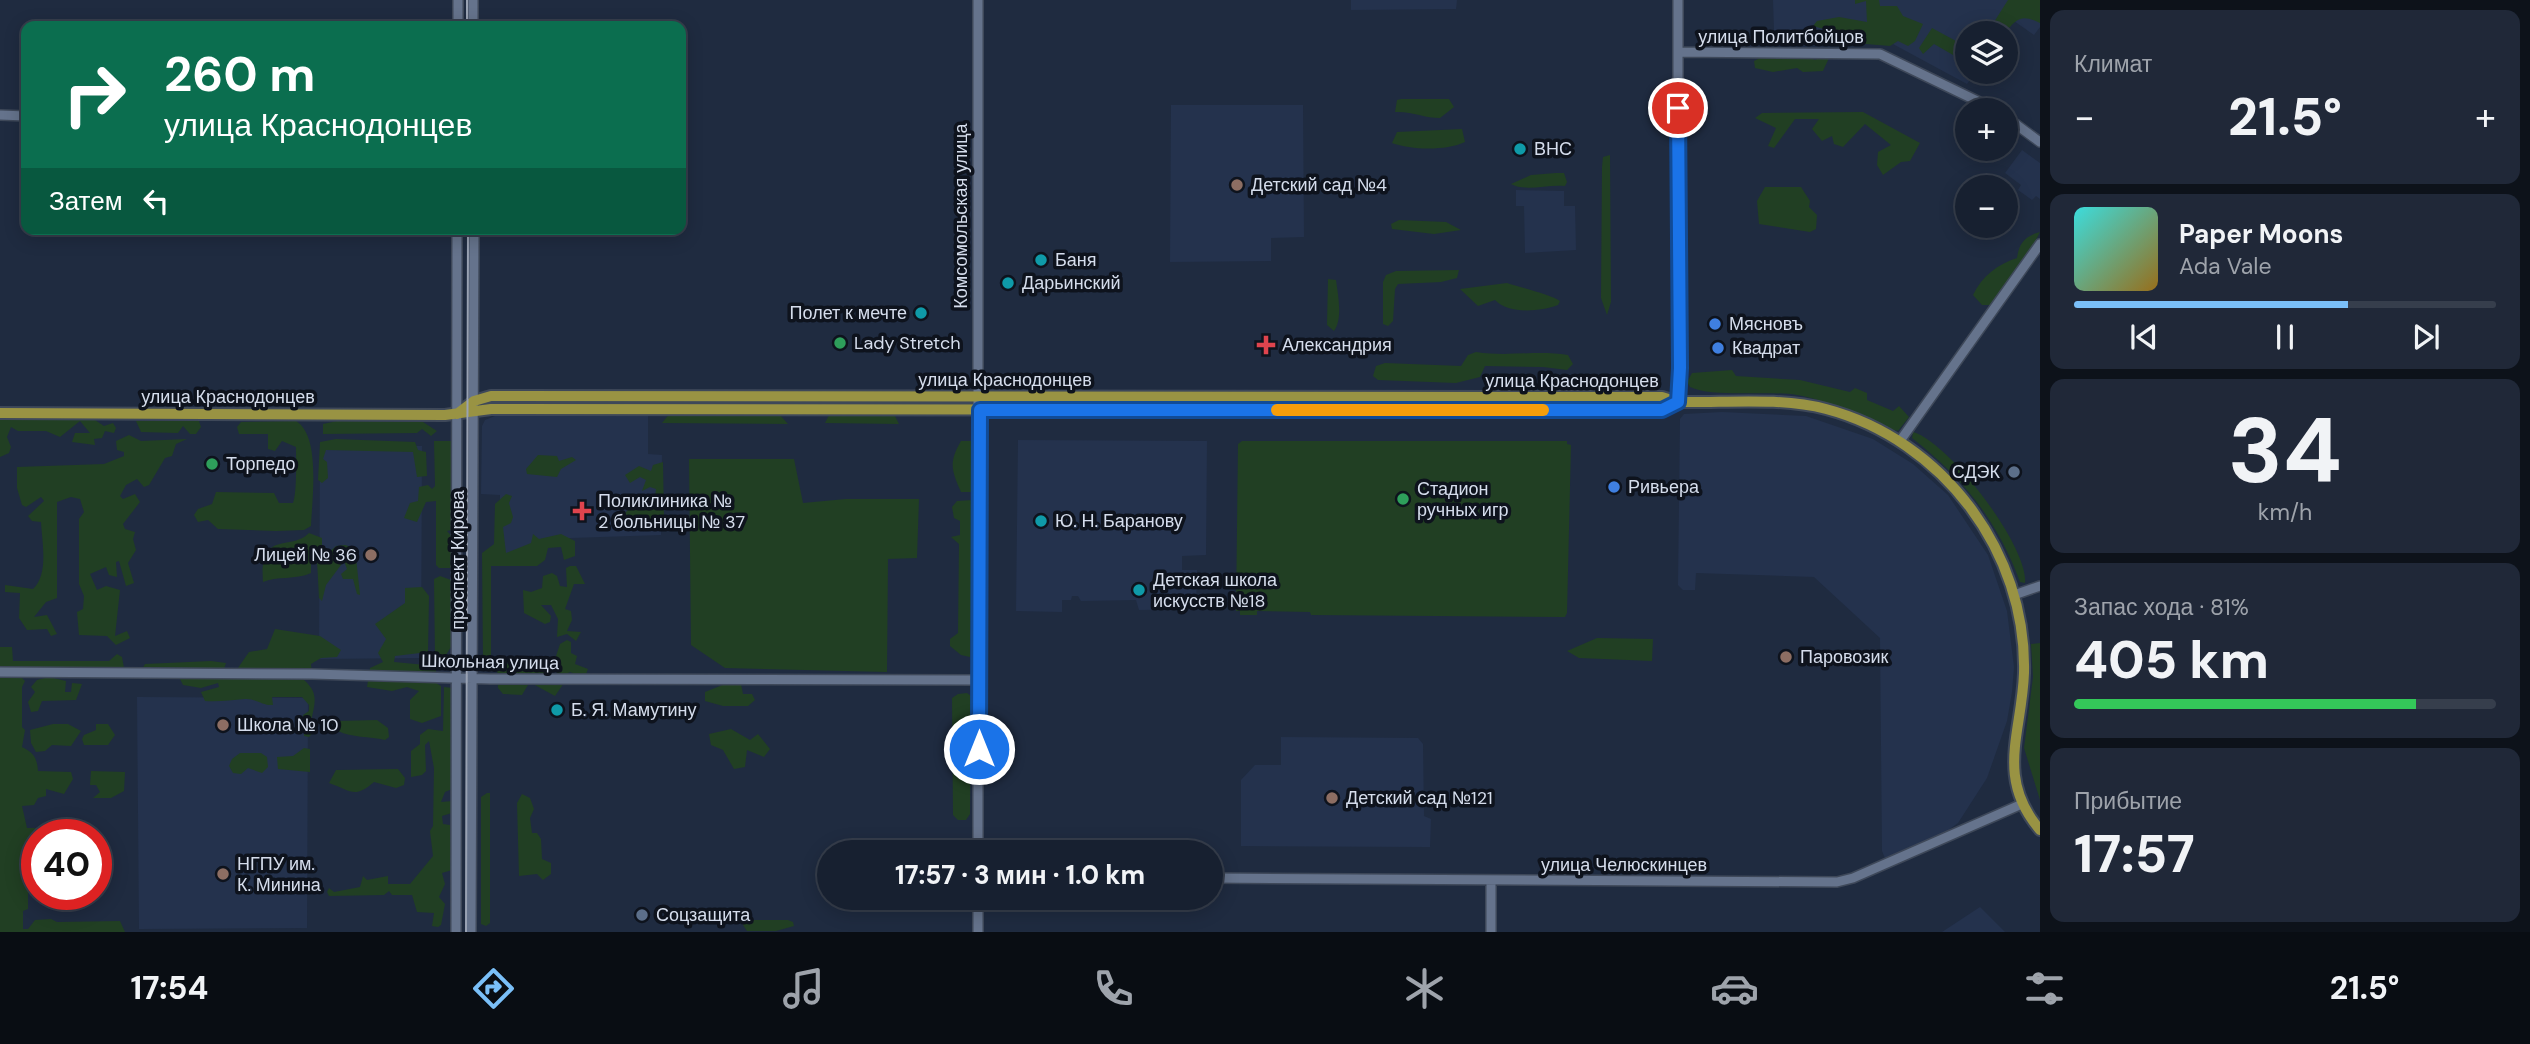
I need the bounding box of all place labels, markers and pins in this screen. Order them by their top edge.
pin [1648,78,1708,138]
place label: ВНС [1534,137,1572,161]
marker: ВНС [1512,141,1528,157]
place label: Детский сад №4 [1251,173,1387,197]
marker: Детский сад №4 [1229,177,1245,193]
place label: Баня [1055,248,1097,272]
marker: Баня [1033,252,1049,268]
place label: Дарьинский [1022,271,1121,295]
marker: Дарьинский [1000,275,1016,291]
place label: Полет к мечте [790,301,907,325]
marker: Полет к мечте [913,305,929,321]
place label: Мясновъ [1729,312,1803,336]
marker: Мясновъ [1707,316,1723,332]
place label: Lady Stretch [854,331,961,355]
place label: Александрия [1282,333,1392,357]
marker: Lady Stretch [832,335,848,351]
marker: Александрия [1256,335,1276,355]
place label: Квадрат [1732,336,1800,360]
marker: Квадрат [1710,340,1726,356]
place label: Торпедо [226,452,296,476]
marker: Торпедо [204,456,220,472]
place label: СДЭК [1952,460,2001,484]
marker: СДЭК [2006,464,2022,480]
place label: Ривьера [1628,475,1700,499]
place label: Стадион ручных игр [1417,477,1508,522]
marker: Ривьера [1606,479,1622,495]
place label: Поликлиника № 2 больницы № 37 [598,489,745,534]
marker: Стадион ручных игр [1395,491,1411,507]
marker: Поликлиника № 2 больницы № 37 [572,501,592,521]
place label: Ю. Н. Баранову [1055,509,1183,533]
marker: Ю. Н. Баранову [1033,513,1049,529]
place label: Лицей № 36 [254,543,357,567]
marker: Лицей № 36 [363,547,379,563]
place label: Детская школа искусств №18 [1153,568,1278,613]
marker: Детская школа искусств №18 [1131,582,1147,598]
place label: Паровозик [1800,645,1888,669]
marker: Паровозик [1778,649,1794,665]
place label: Б. Я. Мамутину [571,698,697,722]
marker: Б. Я. Мамутину [549,702,565,718]
place label: Школа № 10 [237,713,339,737]
marker: Школа № 10 [215,717,231,733]
place label: Детский сад №121 [1346,786,1493,810]
marker: Детский сад №121 [1324,790,1340,806]
place label: НГПУ им. К. Минина [237,852,322,897]
marker: НГПУ им. К. Минина [215,866,231,882]
place label: Соцзащита [656,903,751,927]
marker: Соцзащита [634,907,650,923]

